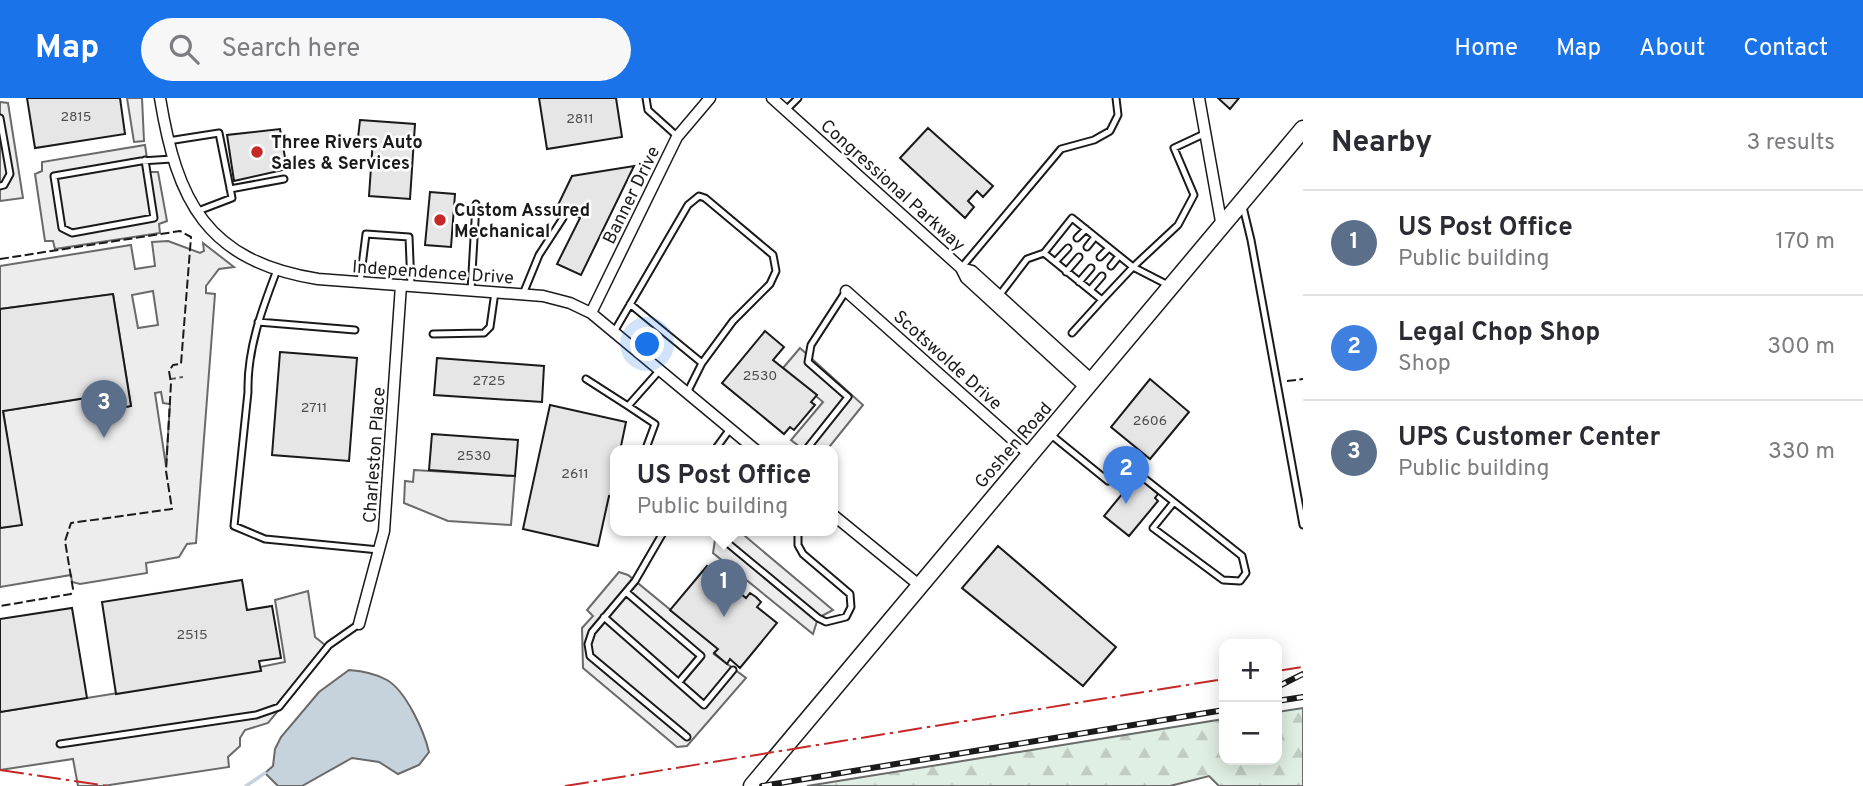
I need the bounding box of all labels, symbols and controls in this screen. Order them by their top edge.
search box [141,18,631,81]
text: Map [35,28,99,70]
icon: search [165,30,203,68]
text: Search here [221,33,360,66]
text: Home [1454,34,1518,64]
text: Map [1556,34,1601,64]
text: About [1639,34,1705,64]
text: Contact [1743,34,1828,64]
house number: 2815 [60,109,92,126]
house number: 2811 [566,111,594,128]
street label: Congressional Parkway [815,115,969,257]
text: Nearby [1331,125,1432,162]
text: 3 results [1746,129,1835,158]
place label: Three Rivers Auto Sales & Services [271,132,423,176]
street label: Banner Drive [599,143,666,248]
marker: Three Rivers Auto Sales & Services [249,144,265,160]
place label: Custom Assured Mechanical [454,200,590,244]
marker: Custom Assured Mechanical [432,212,448,228]
text: US Post Office [1398,212,1573,245]
text: 1 [1349,228,1359,257]
text: 170 m [1776,228,1835,257]
text: Public building [1398,245,1550,274]
street label: Independence Drive [351,256,515,291]
street label: Scotswolde Drive [888,306,1006,416]
text: Legal Chop Shop [1398,317,1600,350]
your location [630,327,664,361]
text: 2 [1347,333,1361,362]
text: 300 m [1767,333,1835,362]
text: Shop [1398,350,1451,379]
house number: 2530 [743,368,777,385]
house number: 2725 [473,373,505,390]
pin: 3 [81,380,127,438]
street label: Charleston Place [359,386,392,524]
street label: Goshen Road [970,398,1058,494]
house number: 2711 [301,400,327,417]
house number: 2606 [1133,413,1167,430]
text: UPS Customer Center [1398,422,1660,455]
text: 3 [1347,438,1361,467]
text: 330 m [1768,438,1835,467]
popup [610,445,838,536]
pin: 2 [1103,446,1149,504]
house number: 2530 [457,448,491,465]
text: Public building [1398,455,1550,484]
text: US Post Office [637,460,811,493]
house number: 2611 [561,466,589,483]
text: Public building [637,493,788,522]
pin: 1 [701,559,747,617]
house number: 2515 [176,627,208,644]
map controls [1219,639,1282,765]
button: + [1219,639,1282,702]
button: − [1219,702,1282,765]

